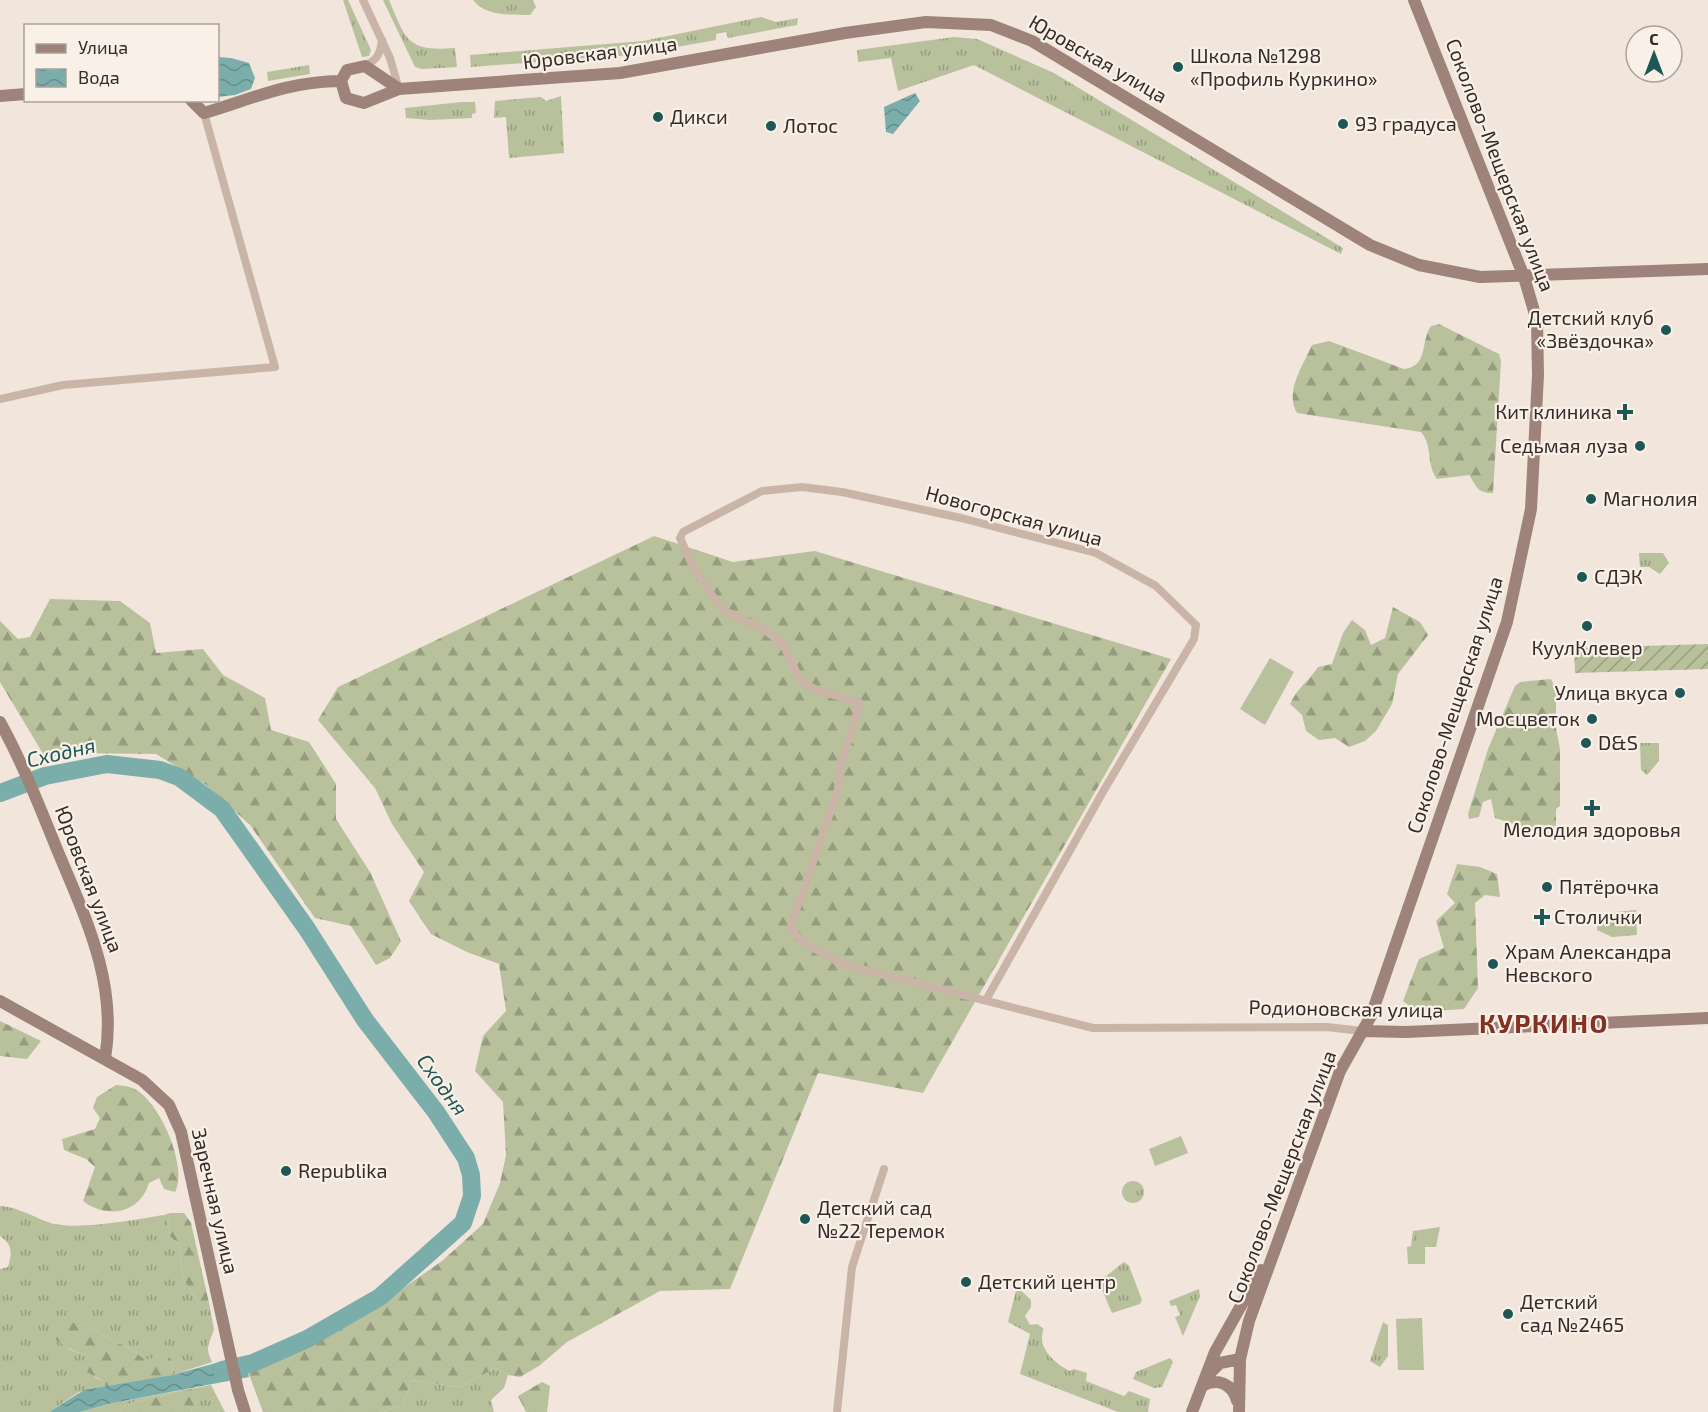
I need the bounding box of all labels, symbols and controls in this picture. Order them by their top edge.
street label: Юровская улица [1025,9,1172,108]
legend [24,24,219,102]
north arrow [1624,24,1684,84]
text: С [1649,29,1659,48]
street label: Юровская улица [521,31,679,74]
street label: Соколово-Мещерская улица [1441,35,1560,295]
text: Улица [78,36,128,58]
place label: Школа №1298 «Профиль Куркино» [1190,43,1378,91]
marker: Школа №1298 «Профиль Куркино» [1171,60,1185,74]
text: Вода [78,66,120,88]
place label: Дикси [670,104,728,128]
marker: Дикси [651,110,665,124]
place label: 93 градуса [1355,111,1457,136]
place label: Лотос [783,113,838,137]
marker: 93 градуса [1336,117,1350,131]
marker: Лотос [764,119,778,133]
place label: Детский клуб «Звёздочка» [1528,305,1654,352]
marker: Детский клуб «Звёздочка» [1659,323,1673,337]
place label: Кит клиника [1495,399,1612,423]
marker: Кит клиника [1616,403,1634,421]
place label: Седьмая луза [1500,433,1628,458]
marker: Седьмая луза [1633,439,1647,453]
street label: Новогорская улица [923,480,1105,551]
place label: Магнолия [1603,486,1698,510]
marker: Магнолия [1584,492,1598,506]
place label: СДЭК [1594,564,1643,588]
marker: СДЭК [1575,570,1589,584]
street label: Соколово-Мещерская улица [1401,573,1508,837]
marker: КуулКлевер [1580,619,1594,633]
place label: КуулКлевер [1531,635,1643,660]
place label: Улица вкуса [1555,680,1668,705]
marker: Улица вкуса [1673,686,1687,700]
place label: Мосцветок [1476,706,1580,730]
marker: Мосцветок [1585,712,1599,726]
place label: D&S [1598,730,1638,754]
water label: Сходня [24,731,98,772]
marker: D&S [1579,736,1593,750]
marker: Мелодия здоровья [1585,801,1599,815]
street label: Юровская улица [50,802,129,956]
place label: Мелодия здоровья [1503,817,1681,841]
place label: Пятёрочка [1559,874,1659,898]
marker: Пятёрочка [1540,880,1554,894]
place label: Столички [1554,904,1642,928]
marker: Столички [1535,910,1549,924]
place label: Храм Александра Невского [1505,939,1671,986]
marker: Храм Александра Невского [1486,957,1500,971]
street label: Родионовская улица [1248,994,1444,1023]
district label: КУРКИНО [1479,1007,1609,1038]
street label: Соколово-Мещерская улица [1222,1047,1341,1307]
water label: Сходня [413,1048,474,1120]
street label: Заречная улица [187,1125,244,1276]
place label: Republika [298,1158,387,1182]
marker: Republika [279,1164,293,1178]
place label: Детский сад №22 Теремок [817,1195,945,1242]
marker: Детский сад №22 Теремок [798,1212,812,1226]
place label: Детский центр [978,1269,1116,1293]
marker: Детский центр [959,1275,973,1289]
place label: Детский сад №2465 [1520,1289,1624,1336]
marker: Детский сад №2465 [1501,1307,1515,1321]

